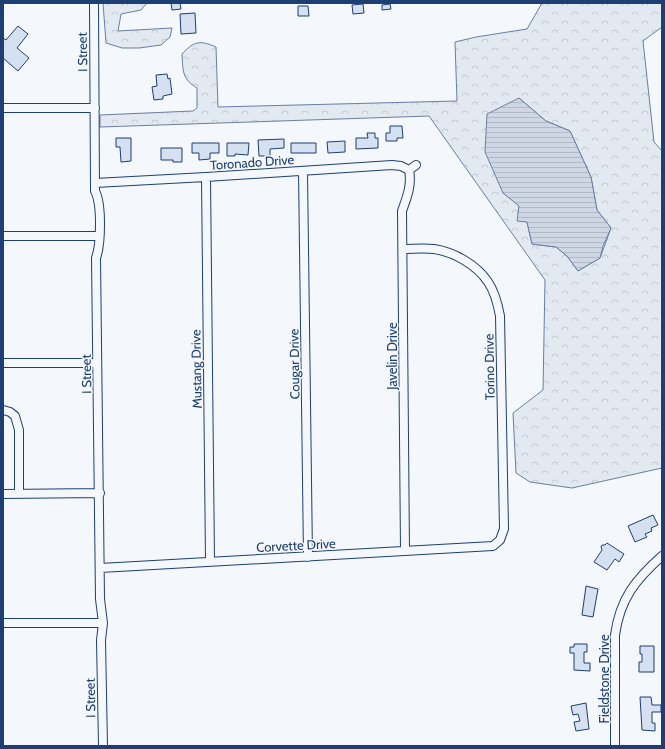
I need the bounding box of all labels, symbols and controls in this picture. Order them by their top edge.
street label: I Street [74,31,90,72]
street label: Toronado Drive [209,151,295,173]
street label: Javelin Drive [384,322,400,391]
street label: Cougar Drive [285,328,303,399]
street label: Mustang Drive [187,329,205,409]
street label: Torino Drive [480,333,498,400]
street label: I Street [78,353,94,394]
street label: Corvette Drive [256,535,336,555]
street label: Fieldstone Drive [596,634,612,724]
street label: I Street [82,677,98,718]

